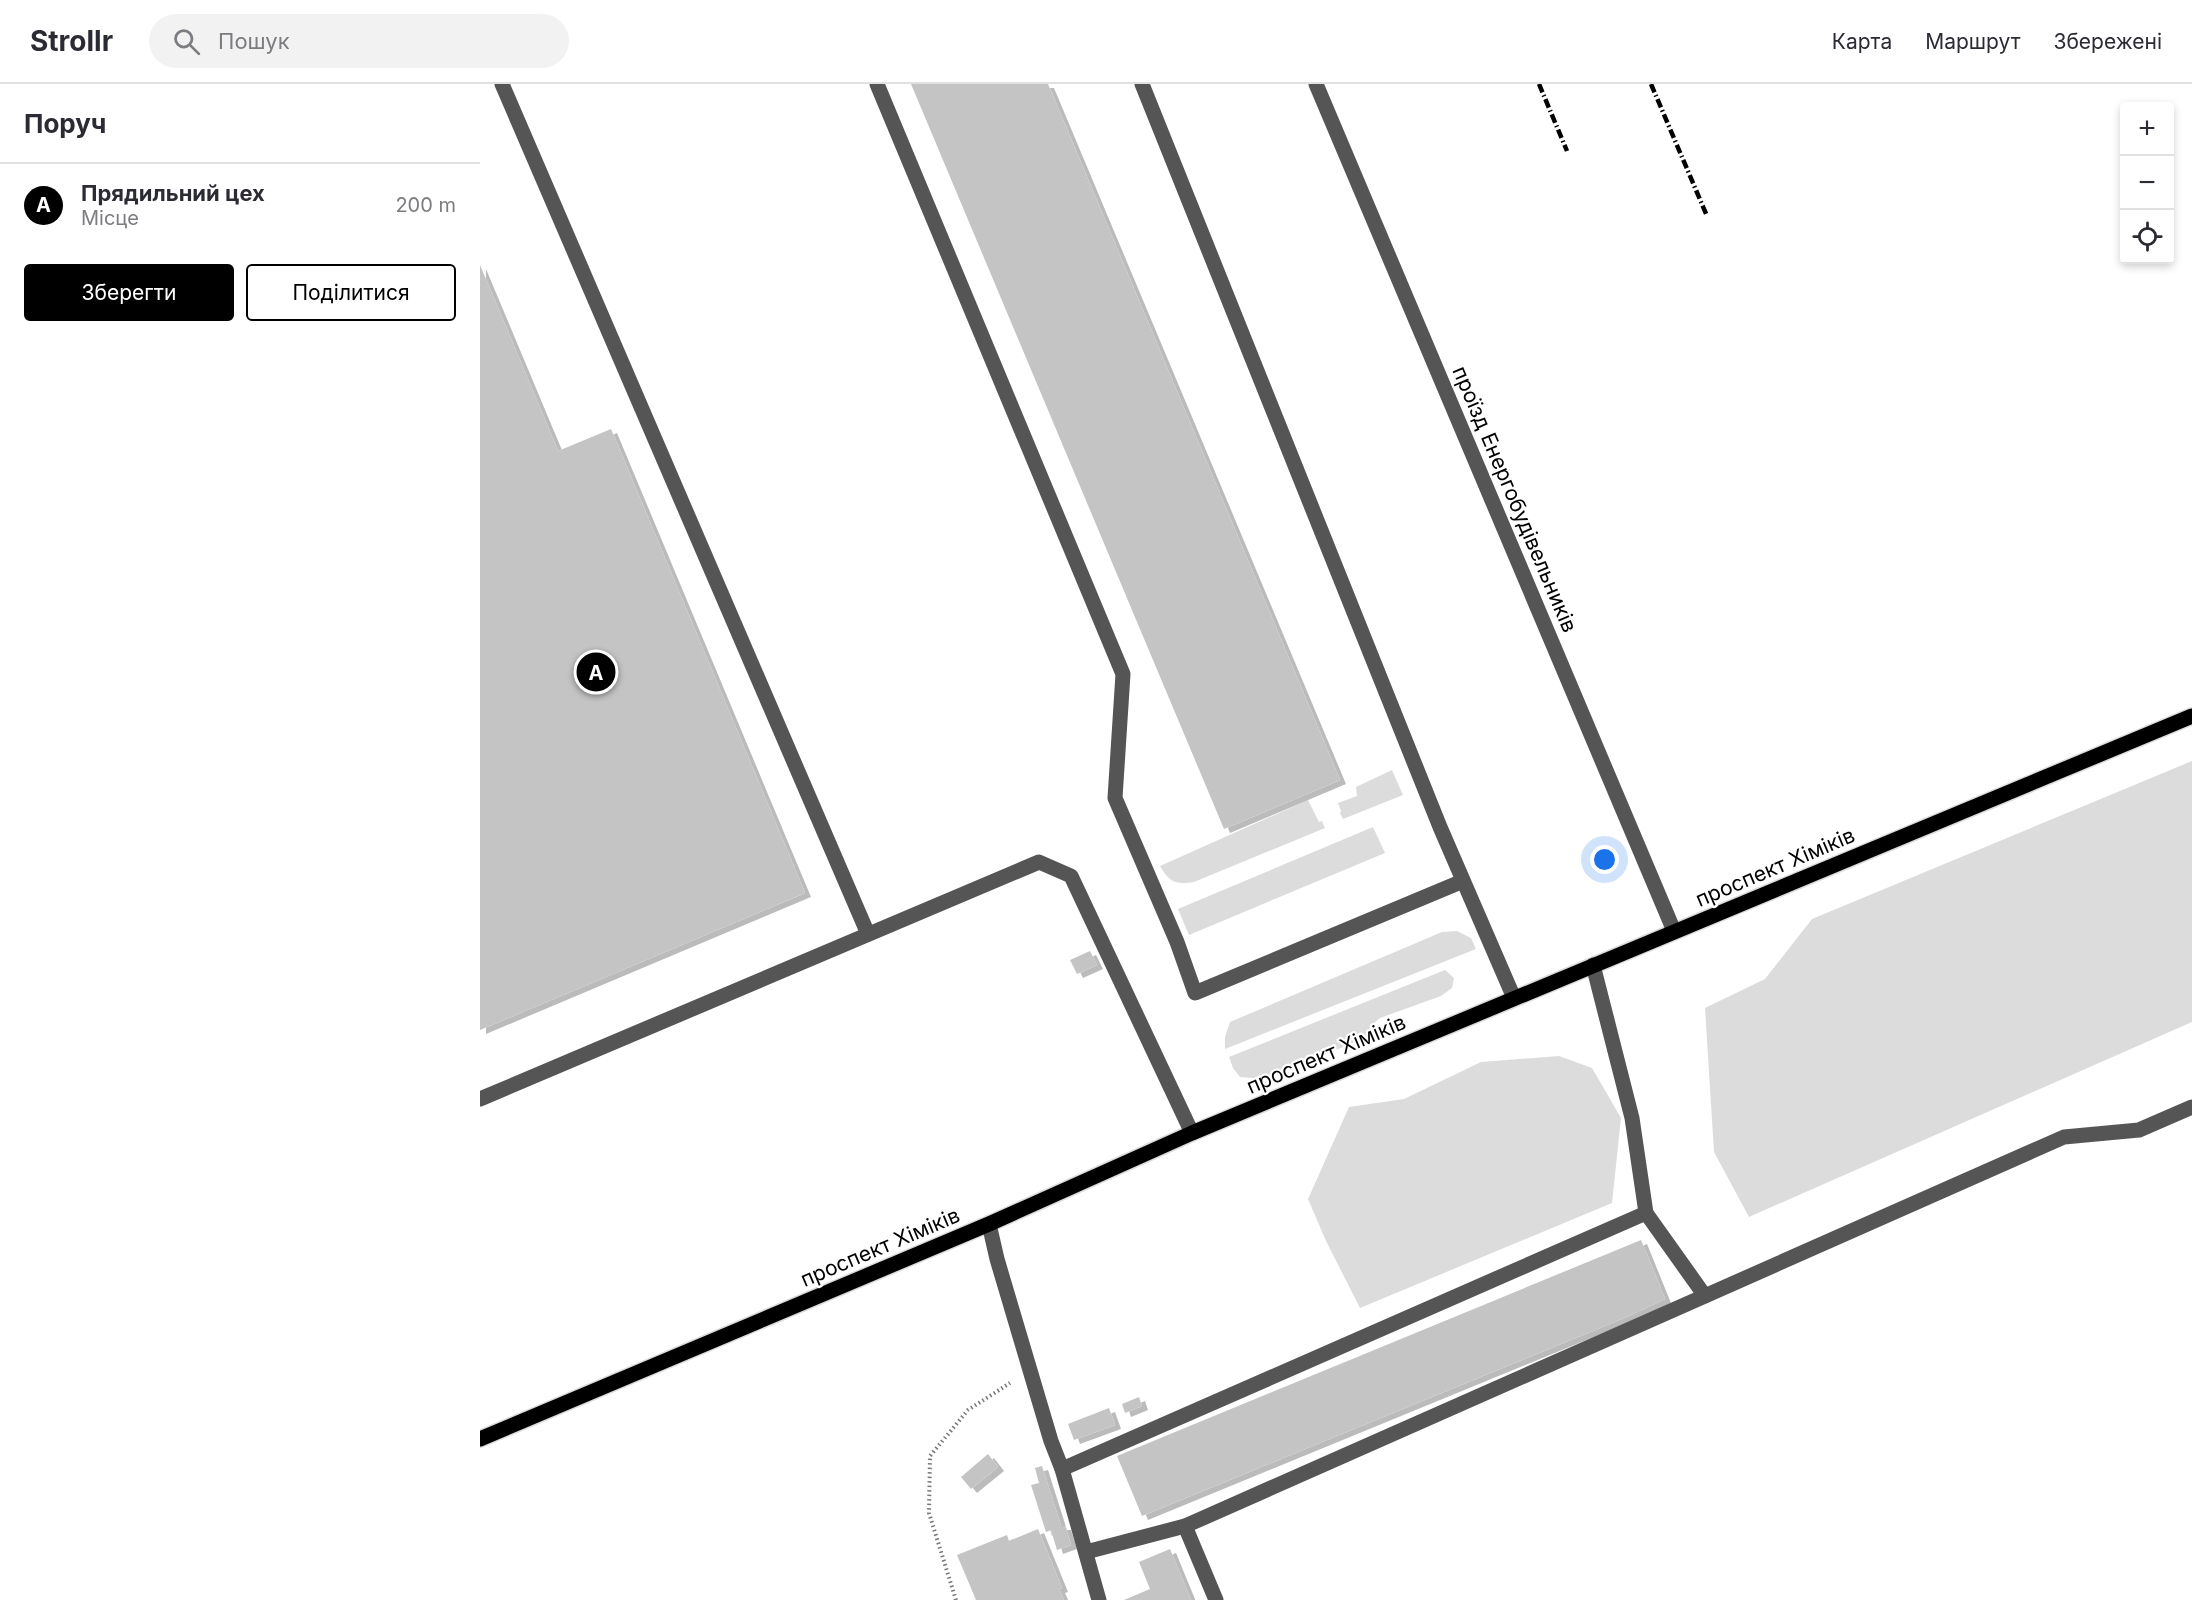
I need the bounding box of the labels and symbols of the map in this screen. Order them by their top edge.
street label: проїзд Енергобудівельників [1448,362,1582,636]
pin: A [576,650,616,694]
street label: проспект Хіміків [1692,822,1858,912]
your location [1590,845,1619,874]
street label: проспект Хіміків [1243,1009,1409,1099]
street label: проспект Хіміків [797,1202,963,1292]

